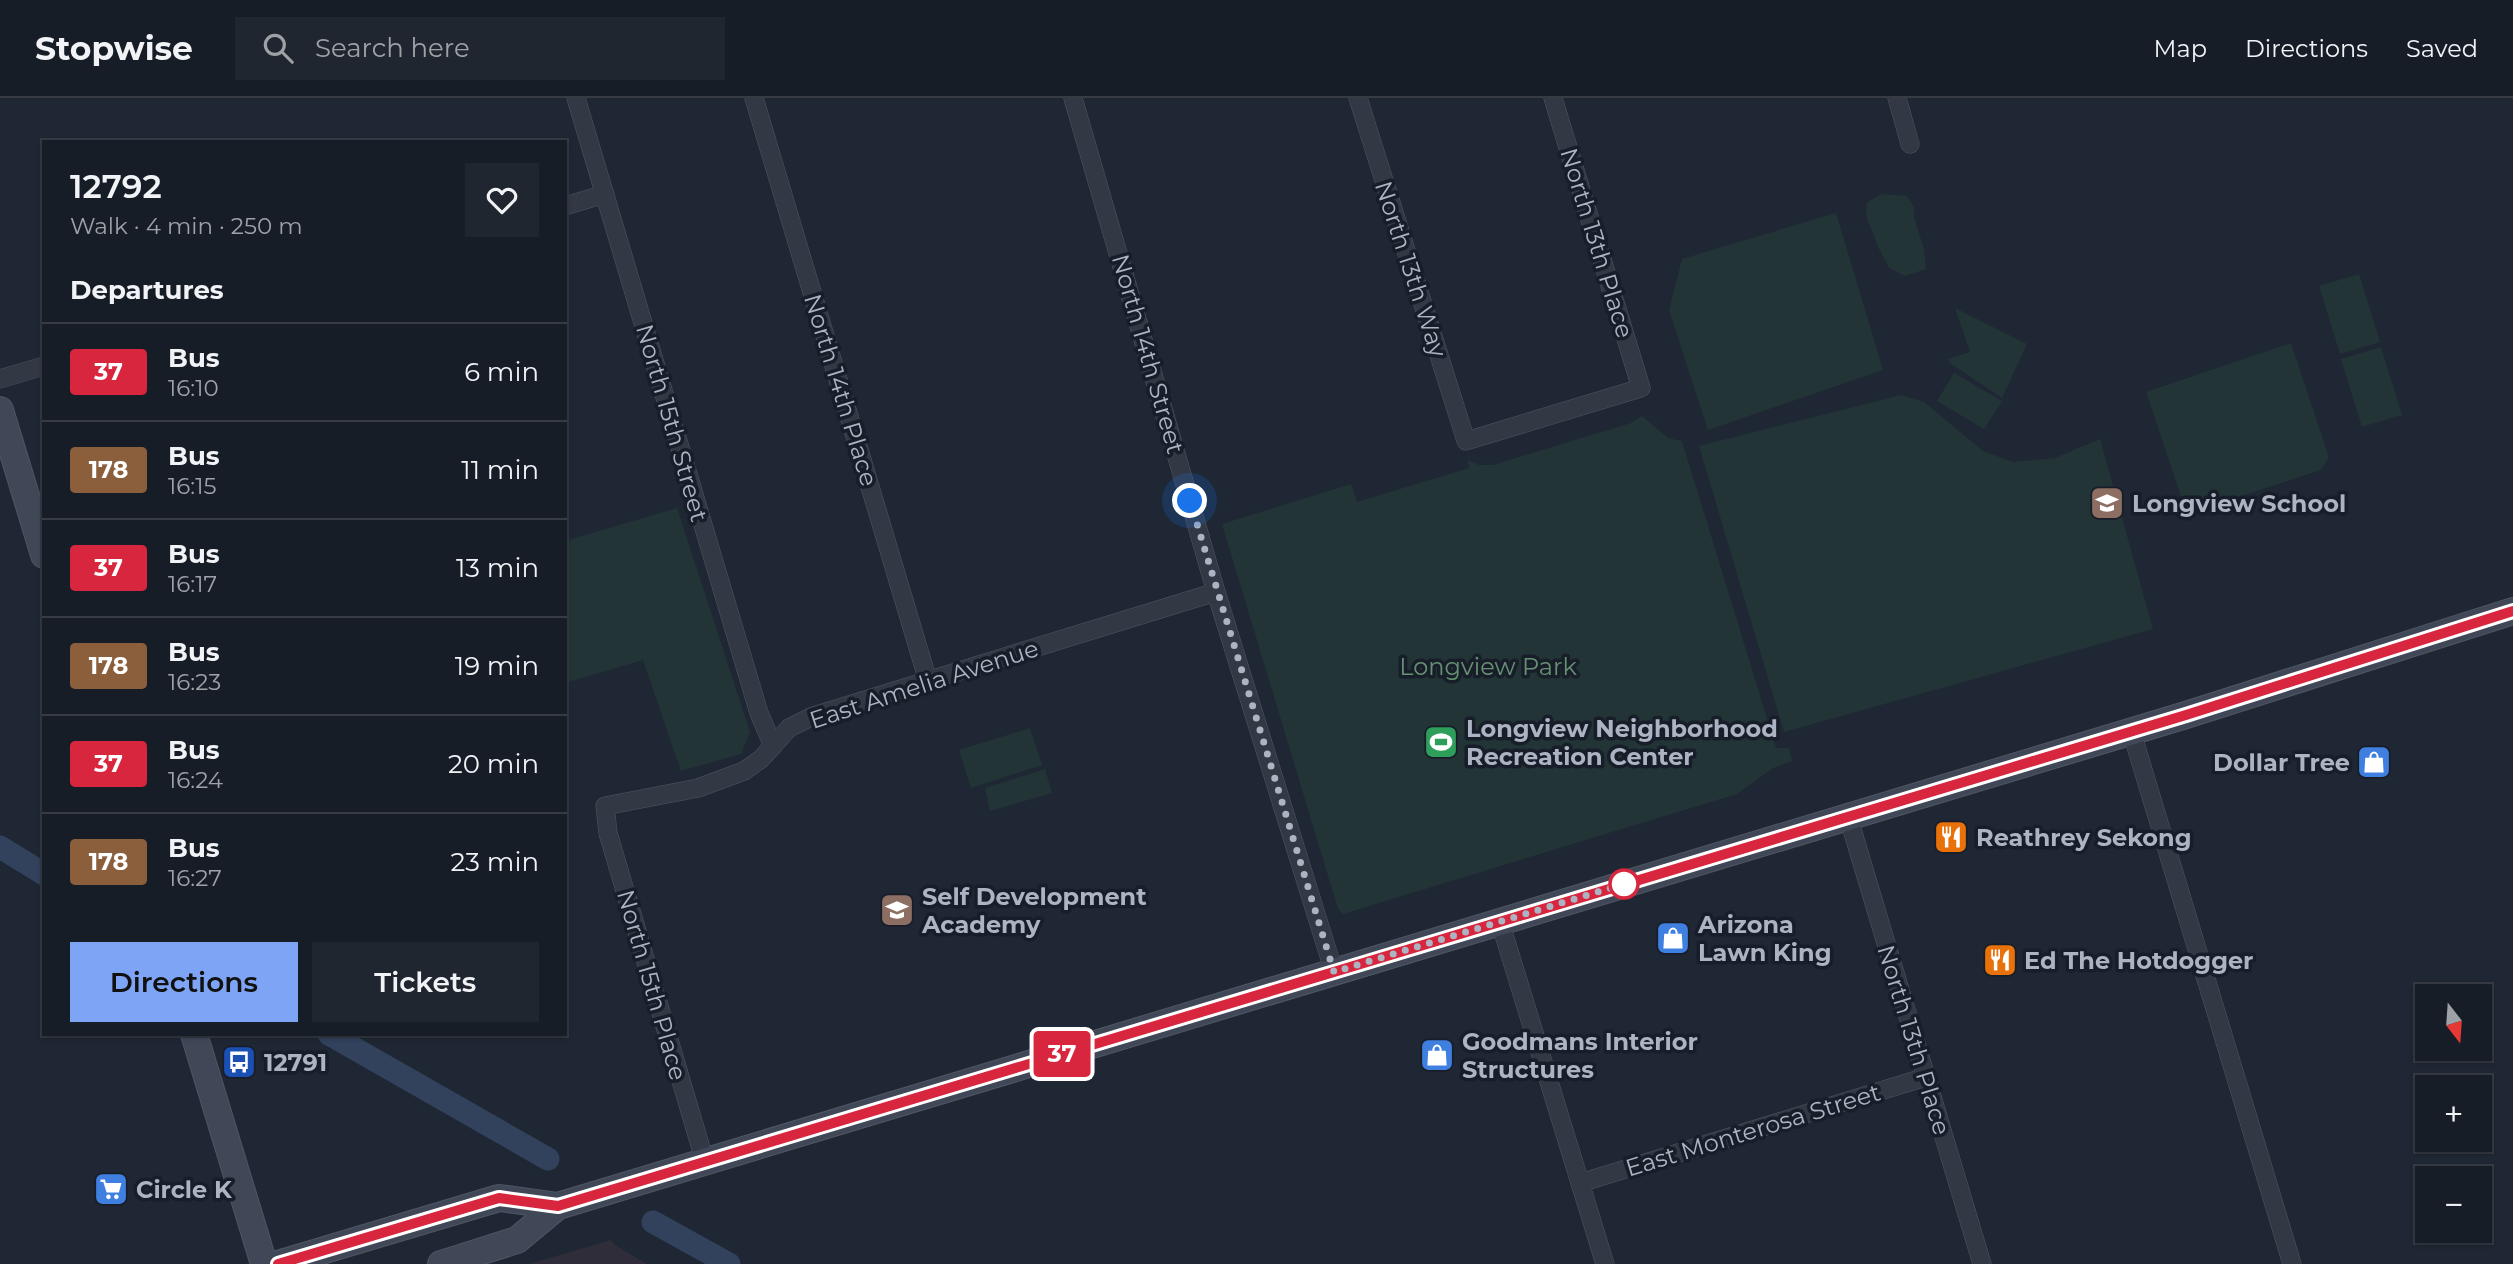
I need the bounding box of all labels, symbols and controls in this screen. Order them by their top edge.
search box [235,17,725,80]
text: Stopwise [35,28,193,68]
icon: search [259,29,297,67]
text: Search here [315,32,470,64]
text: Map [2154,34,2207,63]
text: Directions [2245,34,2368,63]
text: Saved [2406,34,2478,63]
street label: North 13th Place [1554,145,1640,341]
button: heart [465,163,539,237]
text: 12792 [70,166,162,206]
street label: North 13th Way [1369,177,1453,361]
text: Walk · 4 min · 250 m [70,212,303,240]
street label: North 14th Street [1106,251,1190,457]
text: Departures [70,274,224,306]
street label: North 14th Place [798,290,884,490]
street label: North 15th Street [630,321,714,525]
text: Bus [168,342,220,374]
text: 6 min [464,356,539,388]
text: 37 [94,357,123,386]
text: 16:10 [168,374,219,402]
text: Bus [168,440,220,472]
text: 11 min [461,454,539,486]
text: 178 [89,455,128,484]
text: 16:15 [168,472,217,500]
your location [1172,483,1207,518]
school or university icon: Longview School [2088,484,2126,522]
place label: Longview School [2132,489,2346,518]
text: Bus [168,538,220,570]
text: 13 min [456,552,539,584]
text: 37 [94,553,123,582]
text: 16:17 [168,570,217,598]
street label: East Amelia Avenue [806,633,1042,735]
text: Bus [168,636,220,668]
text: 19 min [455,650,539,682]
text: 178 [89,651,128,680]
park label: Longview Park [1399,652,1577,681]
text: 16:23 [168,668,221,696]
place label: Longview Neighborhood Recreation Center [1466,714,1778,771]
sports icon: Longview Neighborhood Recreation Center [1422,723,1460,761]
text: Bus [168,734,220,766]
shop icon: Dollar Tree [2355,743,2393,781]
text: 20 min [448,748,539,780]
place label: Dollar Tree [2213,748,2350,777]
text: 37 [94,749,123,778]
text: 16:24 [168,766,223,794]
restaurant icon: Reathrey Sekong [1932,818,1970,856]
place label: Reathrey Sekong [1976,823,2192,852]
text: Bus [168,832,220,864]
text: 23 min [451,846,539,878]
text: 178 [89,847,128,876]
text: 16:27 [168,864,222,892]
unlabelled marker [1609,869,1639,899]
place label: Self Development Academy [921,882,1147,939]
street label: North 15th Place [611,886,693,1084]
school or university icon: Self Development Academy [878,891,916,929]
place label: Arizona Lawn King [1697,910,1832,967]
shop icon: Arizona Lawn King [1654,919,1692,957]
restaurant icon: Ed The Hotdogger [1981,941,2019,979]
button: Directions [70,942,298,1022]
button: Tickets [312,942,539,1022]
street label: North 13th Place [1871,942,1957,1138]
place label: Ed The Hotdogger [2024,946,2253,975]
north arrow [2415,984,2492,1060]
map controls [2415,984,2492,1243]
place label: Goodmans Interior Structures [1462,1027,1698,1084]
line badge: 37 [1030,1031,1094,1077]
shop icon: Goodmans Interior Structures [1418,1036,1456,1074]
text: 37 [1048,1039,1076,1068]
bus stop icon: 12791 [220,1043,258,1081]
place label: 12791 [264,1048,327,1077]
button: + [2415,1075,2492,1152]
street label: East Monterosa Street [1622,1077,1884,1183]
button: − [2415,1166,2492,1243]
supermarket icon: Circle K [92,1170,130,1208]
place label: Circle K [136,1175,233,1204]

